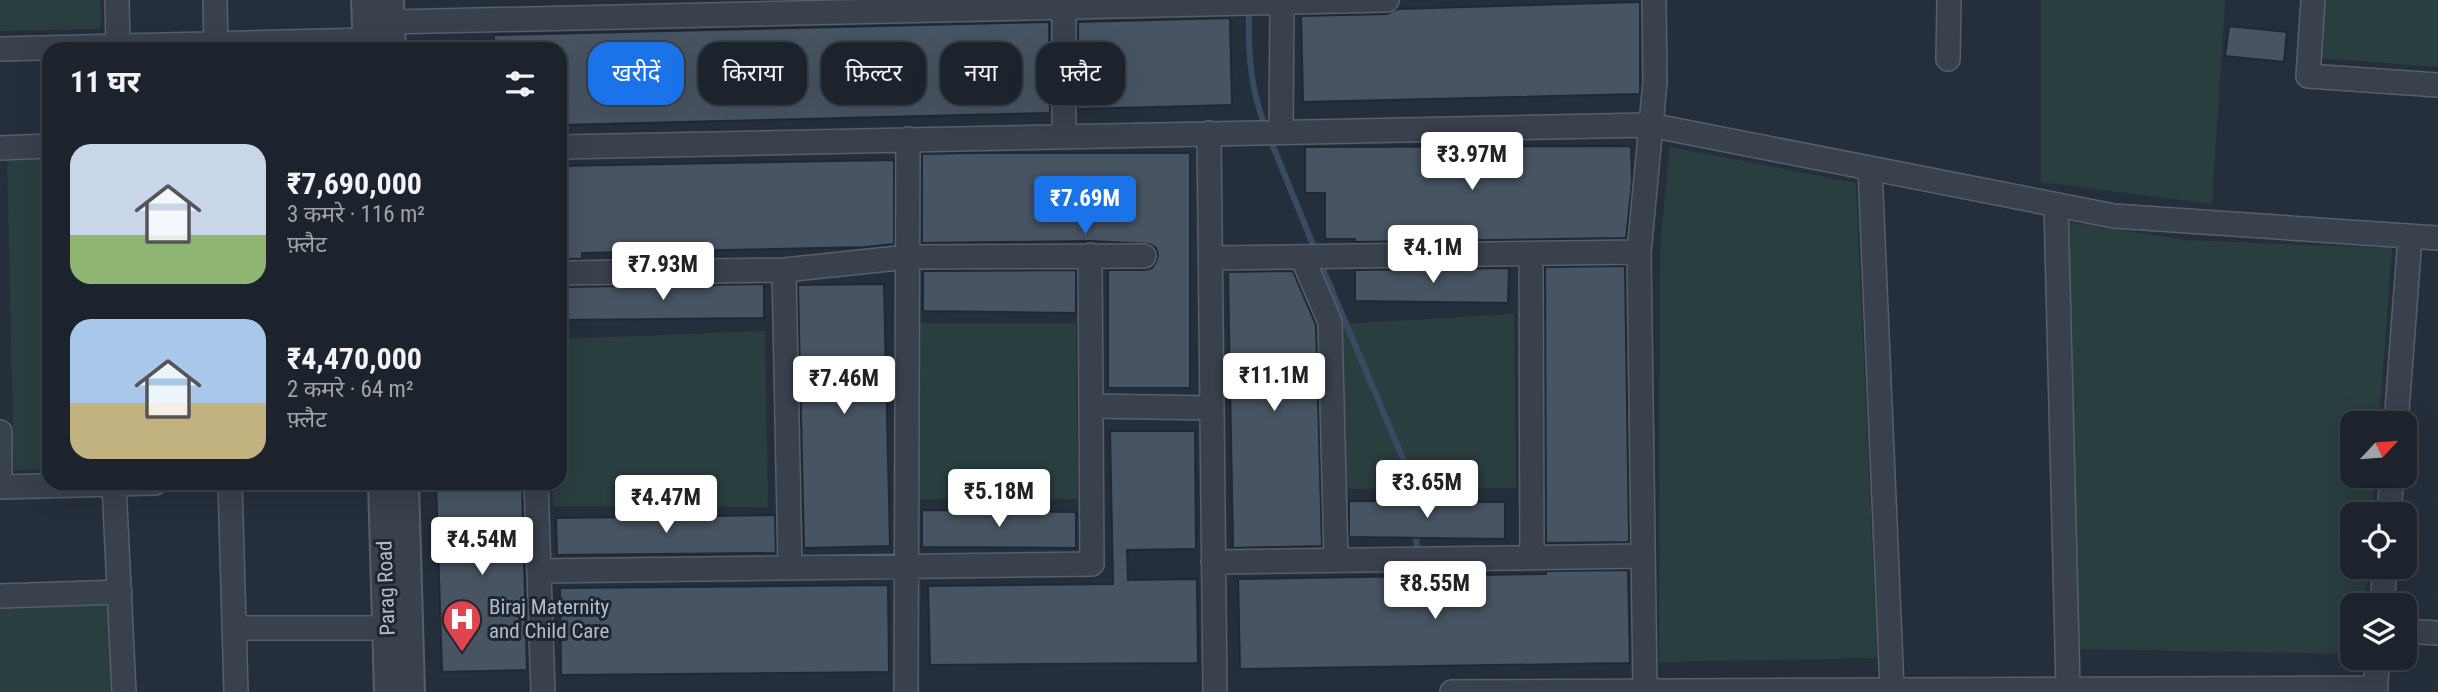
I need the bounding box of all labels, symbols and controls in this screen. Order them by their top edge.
chip: खरीदें [588,42,684,105]
chip: किराया [698,42,807,105]
chip: फ़िल्टर [821,42,926,105]
chip: नया [940,42,1022,105]
chip: फ़्लैट [1036,42,1125,105]
text: 11 घर [70,64,140,99]
icon: filters [501,65,539,103]
pin: ₹3.97M [1415,132,1529,192]
text: ₹3.97M [1437,141,1507,168]
text: ₹7,690,000 [287,166,422,201]
icon: home [126,172,210,256]
pin: ₹7.69M [1028,176,1142,236]
text: ₹7.69M [1050,185,1120,212]
text: 3 कमरे · 116 m² [287,201,425,228]
pin: ₹4.1M [1384,226,1482,285]
text: फ़्लैट [287,231,327,258]
text: ₹4.1M [1404,234,1462,261]
pin: ₹7.93M [606,243,720,302]
text: ₹7.93M [628,251,698,278]
text: ₹4,470,000 [287,341,422,376]
icon: home [126,347,210,431]
pin: ₹11.1M [1217,354,1331,413]
pin: ₹7.46M [787,356,901,416]
text: ₹11.1M [1239,362,1309,389]
text: ₹7.46M [809,365,879,392]
text: 2 कमरे · 64 m² [287,376,414,403]
text: फ़्लैट [287,406,327,433]
north arrow [2340,411,2417,488]
map controls [2340,411,2417,670]
pin: ₹3.65M [1370,461,1484,520]
text: ₹3.65M [1392,469,1462,496]
pin: ₹5.18M [942,470,1056,529]
pin: ₹4.47M [609,476,723,535]
text: ₹5.18M [964,478,1034,505]
text: ₹4.47M [631,484,701,511]
button: locate [2340,502,2417,579]
pin: ₹4.54M [425,518,539,577]
text: ₹4.54M [447,526,517,553]
street label: Parag Road [372,540,400,636]
pin: ₹8.55M [1378,562,1492,621]
text: ₹8.55M [1400,570,1470,597]
button: layers [2340,593,2417,670]
place label: Biraj Maternity and Child Care [489,595,610,643]
hospital icon: Biraj Maternity and Child Care [441,598,483,653]

